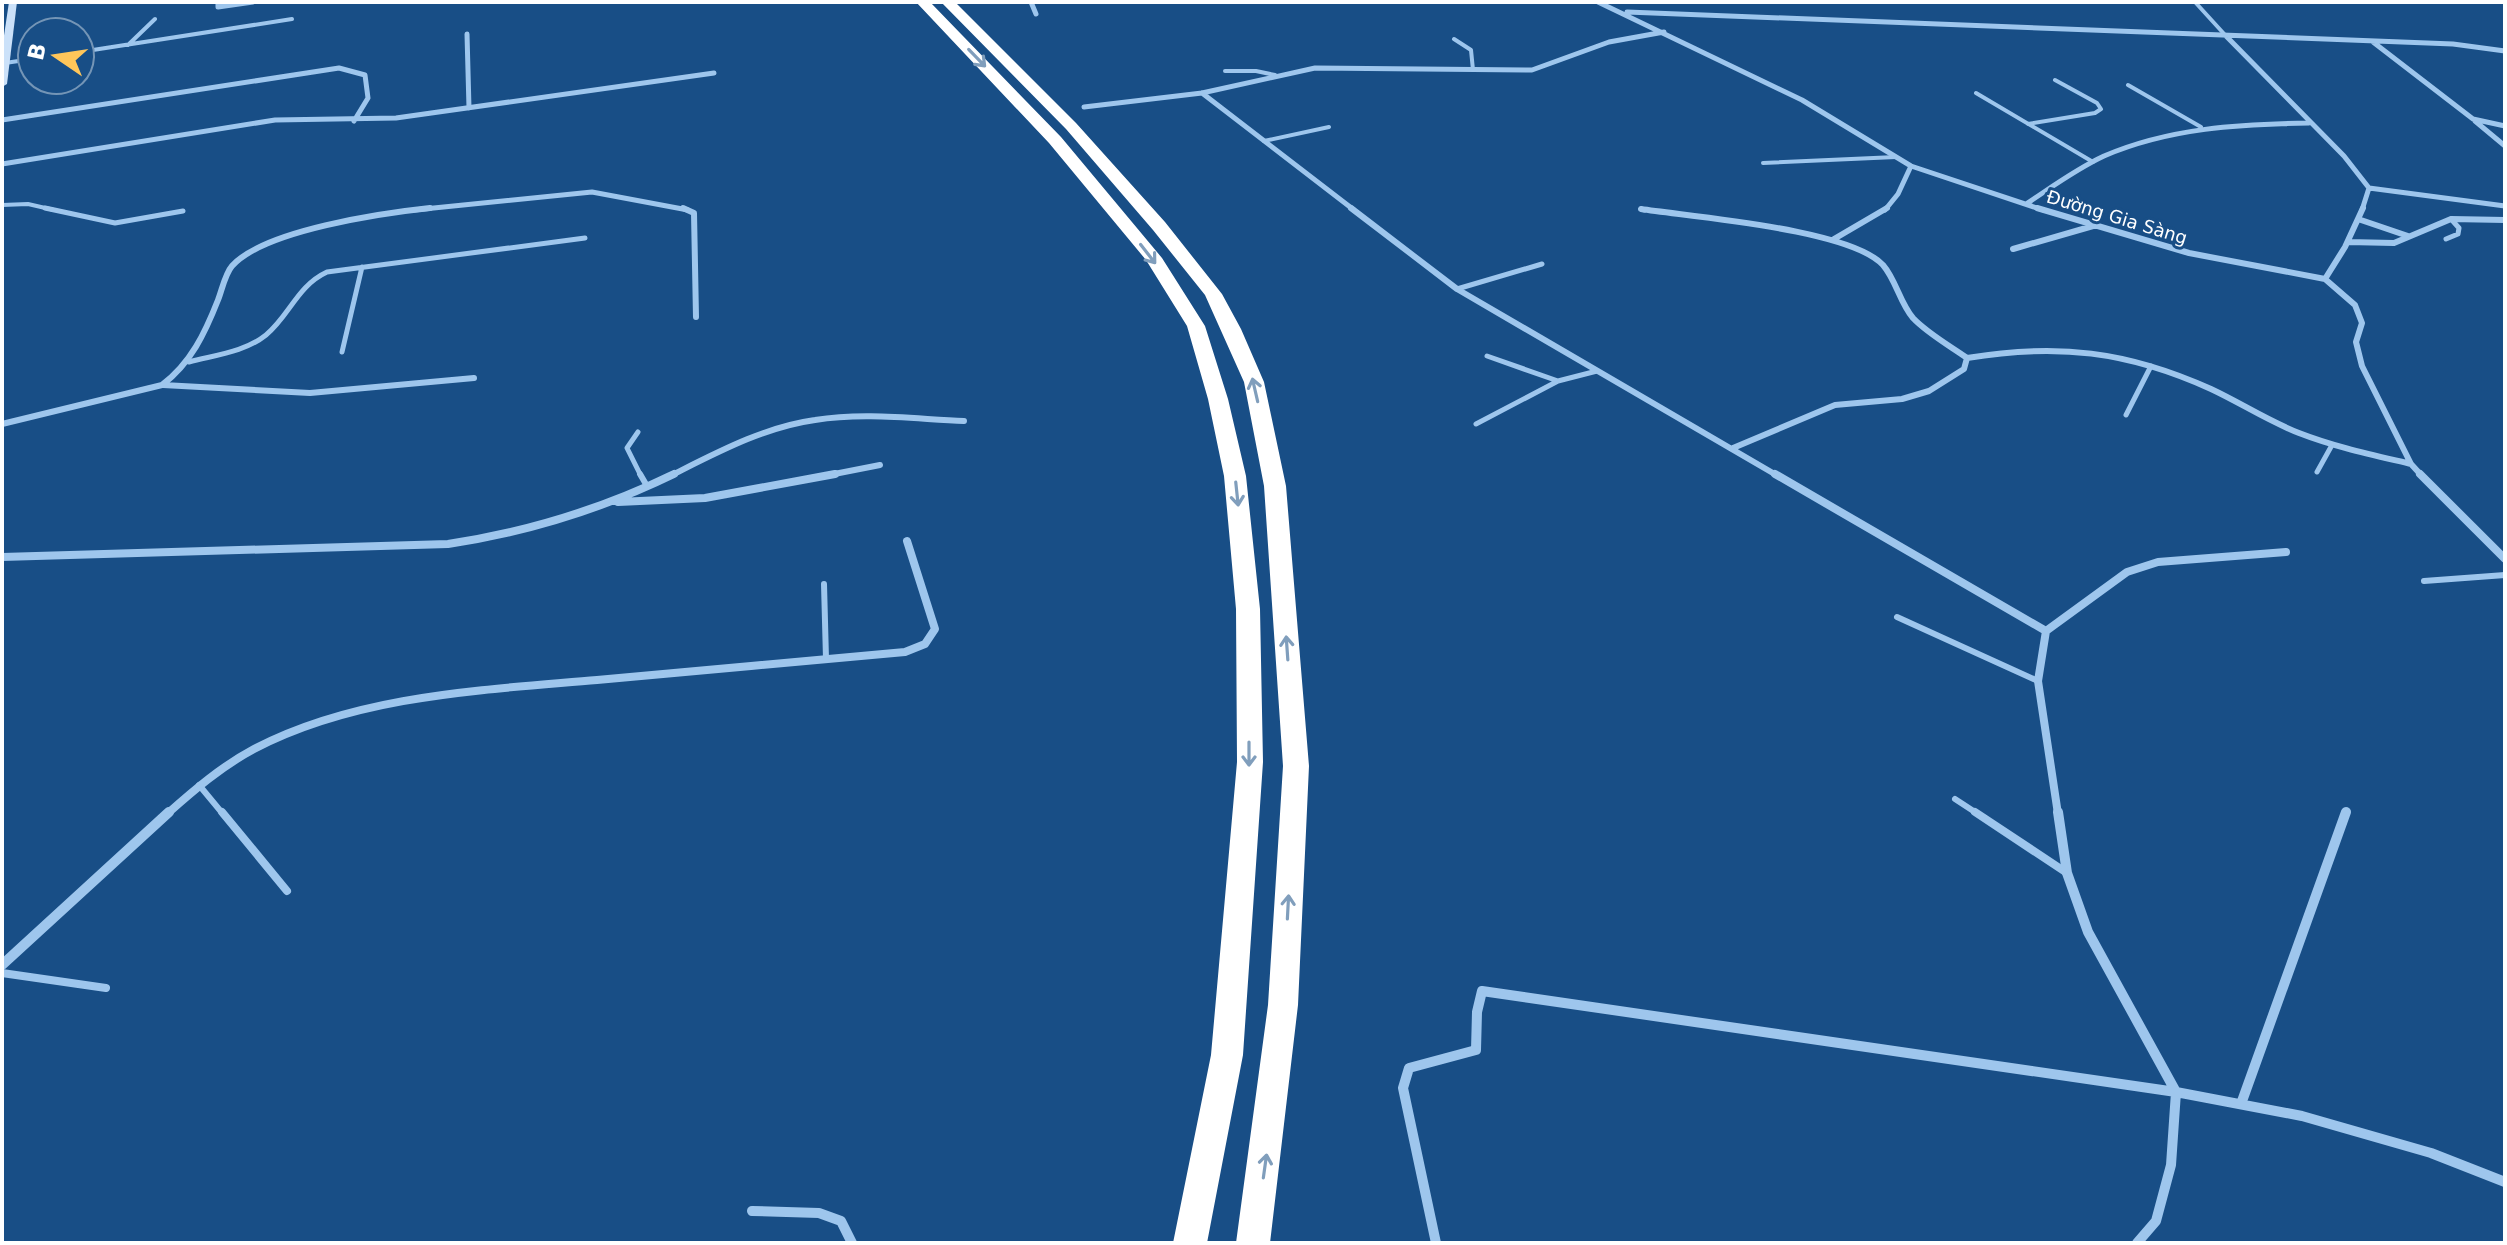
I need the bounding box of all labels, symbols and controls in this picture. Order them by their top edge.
north arrow [16,16,96,96]
text: B [23,41,51,63]
one-way arrow [968,48,987,68]
street label: Đường Gia Sàng [2044,186,2190,248]
one-way arrow [1140,243,1157,264]
one-way arrow [1247,378,1262,404]
one-way arrow [1229,480,1244,507]
one-way arrow [1279,635,1294,662]
one-way arrow [1242,740,1257,767]
one-way arrow [1281,894,1296,921]
one-way arrow [1258,1154,1273,1179]

